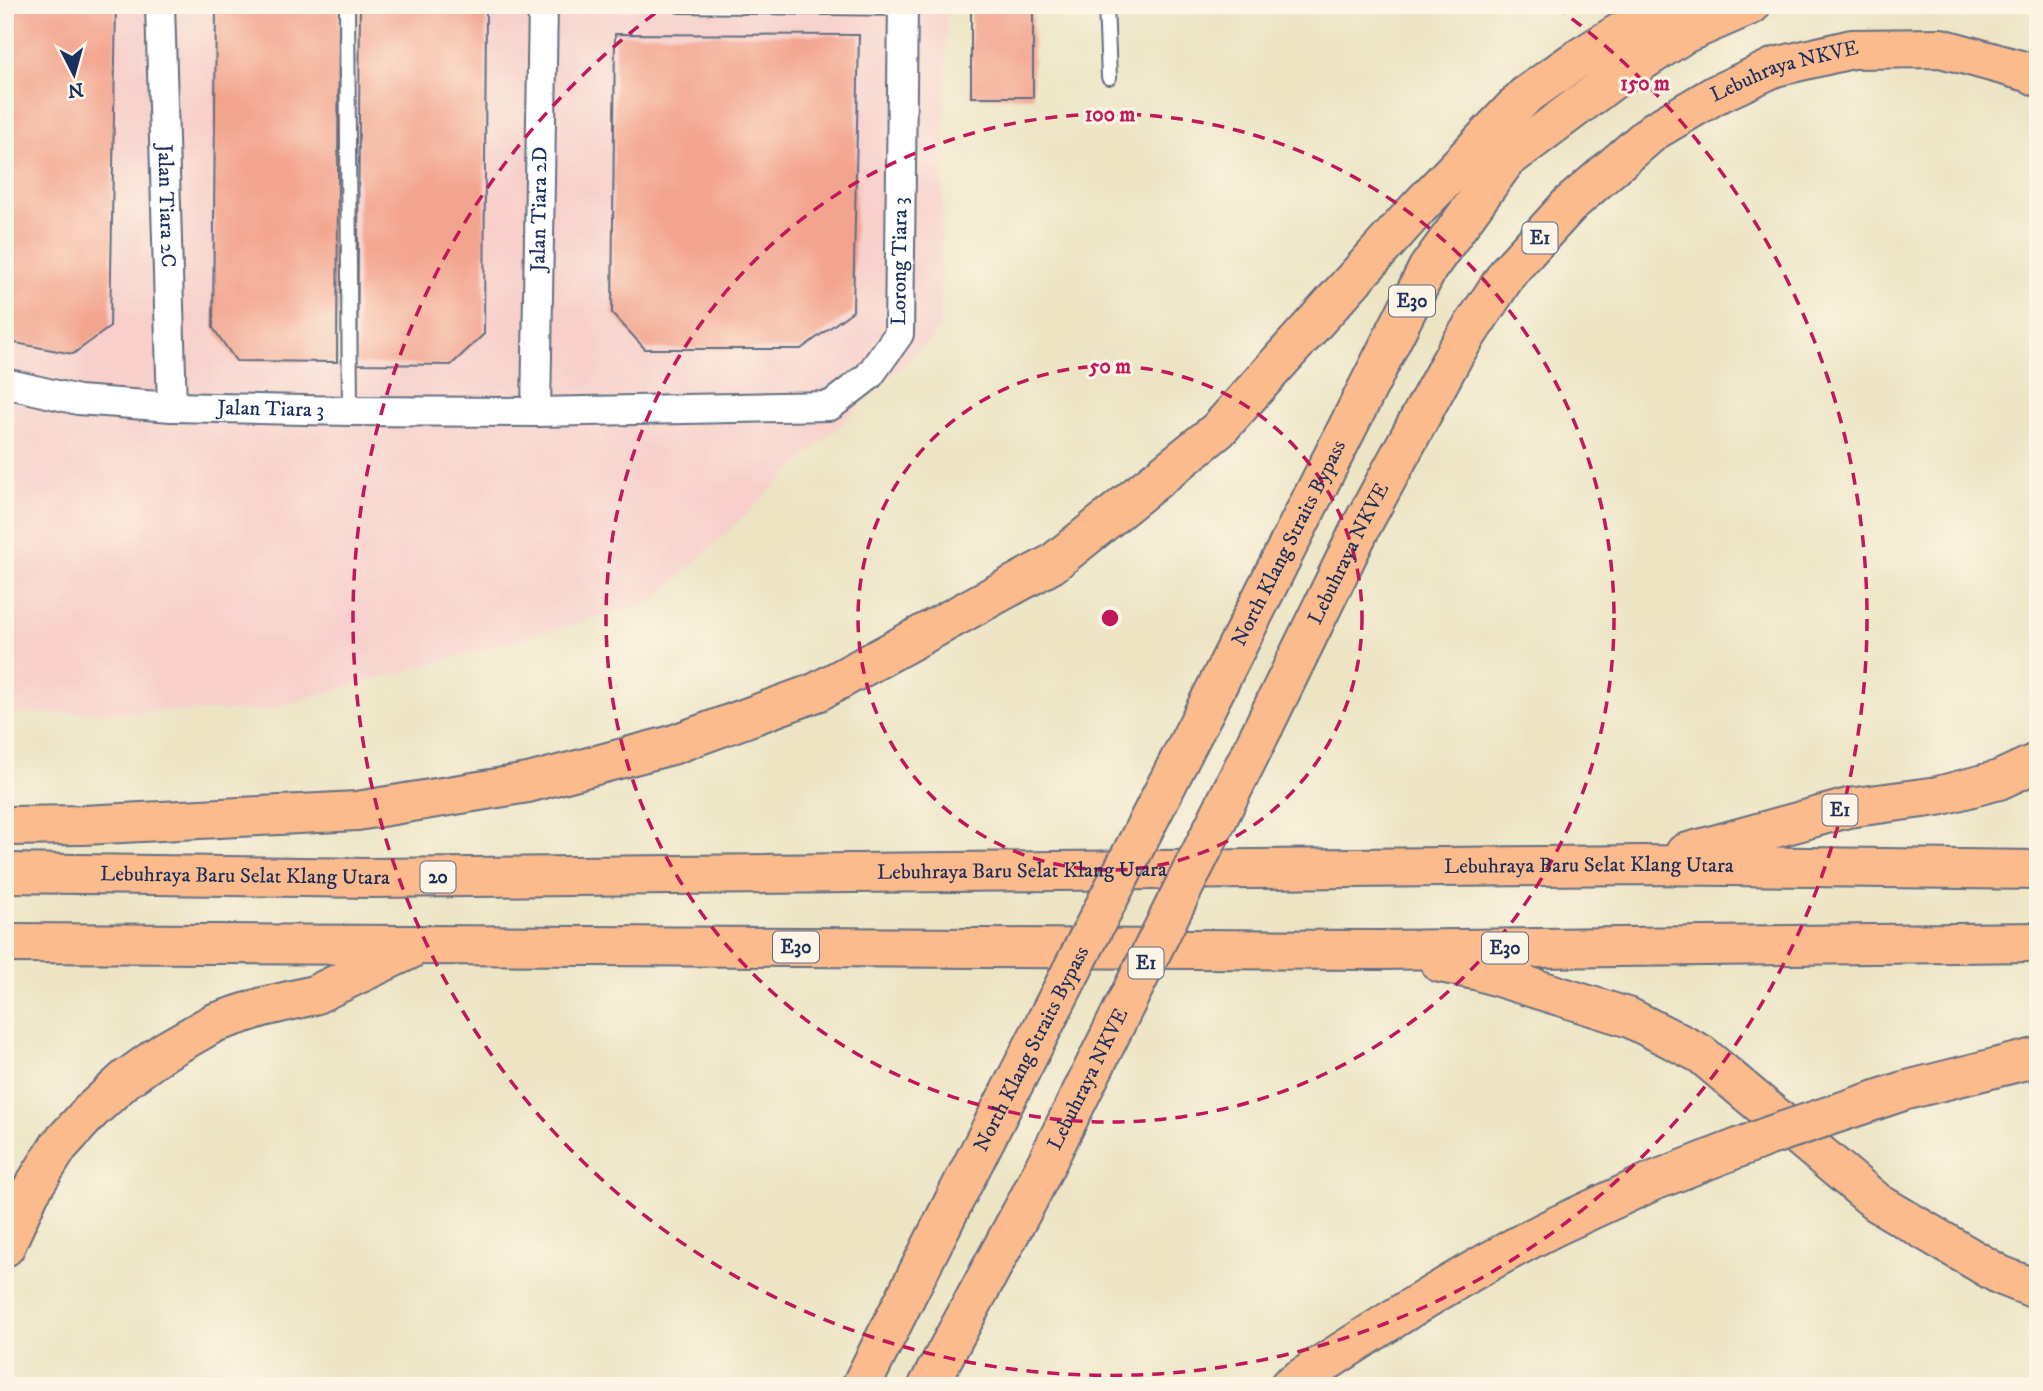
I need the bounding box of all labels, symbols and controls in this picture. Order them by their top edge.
street label: Lebuhraya NKVE [1706,35,1861,108]
north arrow [38,38,108,108]
text: 150 m [1620,71,1670,97]
text: N [66,77,85,102]
text: 100 m [1085,102,1135,128]
street label: Jalan Tiara 2C [151,142,181,268]
street label: Jalan Tiara 2D [525,146,554,274]
street label: Lorong Tiara 3 [886,197,914,325]
road number: E1 [1522,222,1558,254]
road number: E30 [1389,286,1435,316]
text: 50 m [1088,354,1131,380]
street label: Jalan Tiara 3 [215,395,324,423]
street label: North Klang Straits Bypass [1226,436,1352,651]
street label: Lebuhraya NKVE [1302,478,1395,629]
centre of rings [1098,606,1122,630]
road number: E1 [1822,794,1857,825]
street label: Lebuhraya Baru Selat Klang Utara [1444,852,1734,880]
street label: Lebuhraya Baru Selat Klang Utara [877,857,1167,886]
street label: Lebuhraya Baru Selat Klang Utara [100,861,390,891]
road number: 20 [420,862,456,892]
road number: E30 [773,931,819,962]
road number: E30 [1482,932,1528,964]
street label: North Klang Straits Bypass [968,942,1095,1156]
road number: E1 [1128,948,1164,979]
street label: Lebuhraya NKVE [1042,1004,1134,1154]

